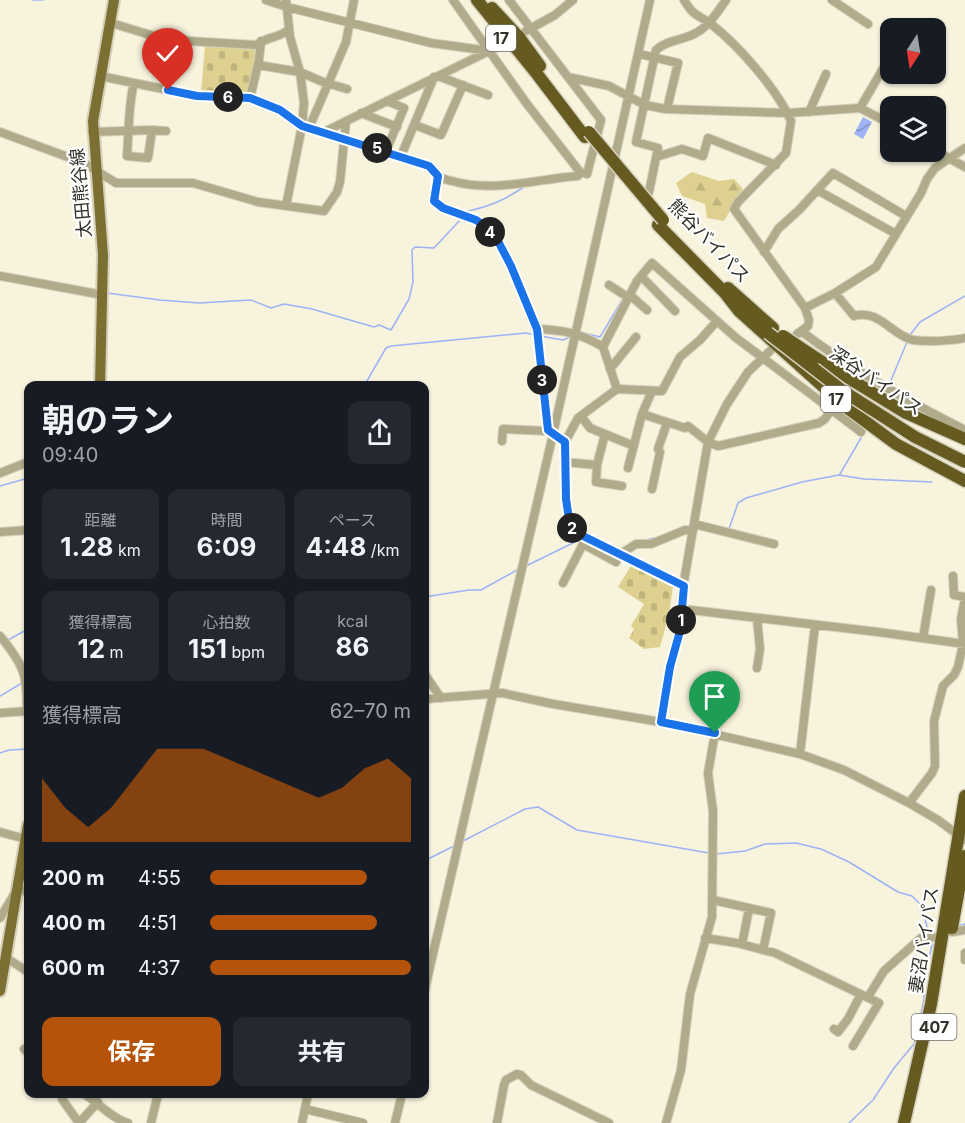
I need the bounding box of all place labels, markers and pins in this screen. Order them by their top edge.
pin [142,28,193,90]
pin: 6 [213,82,243,112]
pin: 5 [362,133,392,163]
pin: 4 [475,217,505,247]
pin: 3 [527,365,557,395]
pin: 2 [557,513,587,543]
pin: 1 [666,605,696,635]
pin [689,671,740,733]

